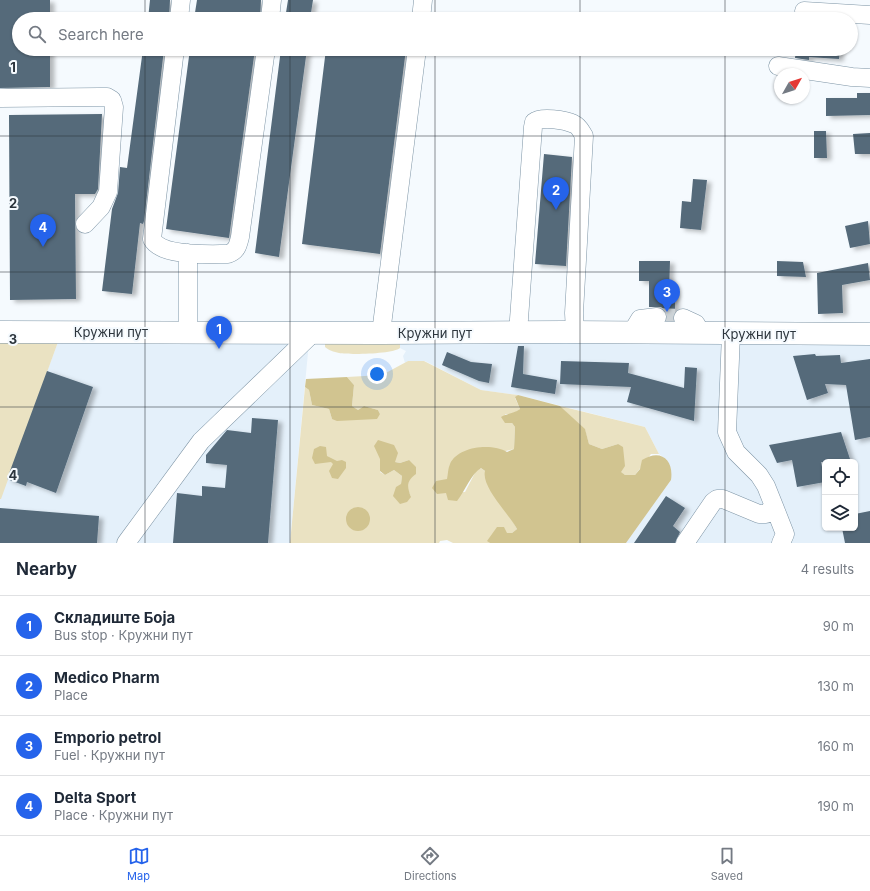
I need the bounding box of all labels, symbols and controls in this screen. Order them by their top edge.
search box [12,12,858,56]
icon: search [26,23,48,45]
text: Search here [58,25,144,44]
text: 1 [10,59,16,75]
north arrow [774,68,810,104]
pin: 2 [543,177,569,210]
text: 2 [9,195,17,211]
pin: 4 [30,214,56,247]
pin: 3 [654,279,680,312]
pin: 1 [206,316,232,349]
street label: Кружни пут [74,324,148,340]
street label: Кружни пут [398,325,472,341]
street label: Кружни пут [722,326,796,342]
text: 3 [9,331,17,347]
your location [367,364,387,384]
map controls [822,459,858,531]
button: locate [822,459,858,495]
text: 4 [9,467,18,483]
button: layers [822,495,858,531]
text: Nearby [16,559,77,579]
text: 4 results [801,561,854,577]
text: Складиште Боја [54,608,175,627]
text: 1 [26,618,32,634]
text: 90 m [823,618,854,634]
text: Bus stop · Кружни пут [54,627,193,643]
text: Medico Pharm [54,668,160,687]
text: 2 [25,678,33,694]
text: 130 m [817,678,854,694]
text: Place [54,687,88,703]
text: Emporio petrol [54,728,161,747]
text: 3 [25,738,33,754]
text: 160 m [817,738,854,754]
text: Fuel · Кружни пут [54,747,165,763]
text: Delta Sport [54,788,136,807]
text: 4 [25,798,33,814]
text: 190 m [817,798,854,814]
text: Place · Кружни пут [54,807,173,823]
tab: Map [127,845,150,883]
tab: Directions [404,845,457,883]
tab: Saved [711,845,743,883]

